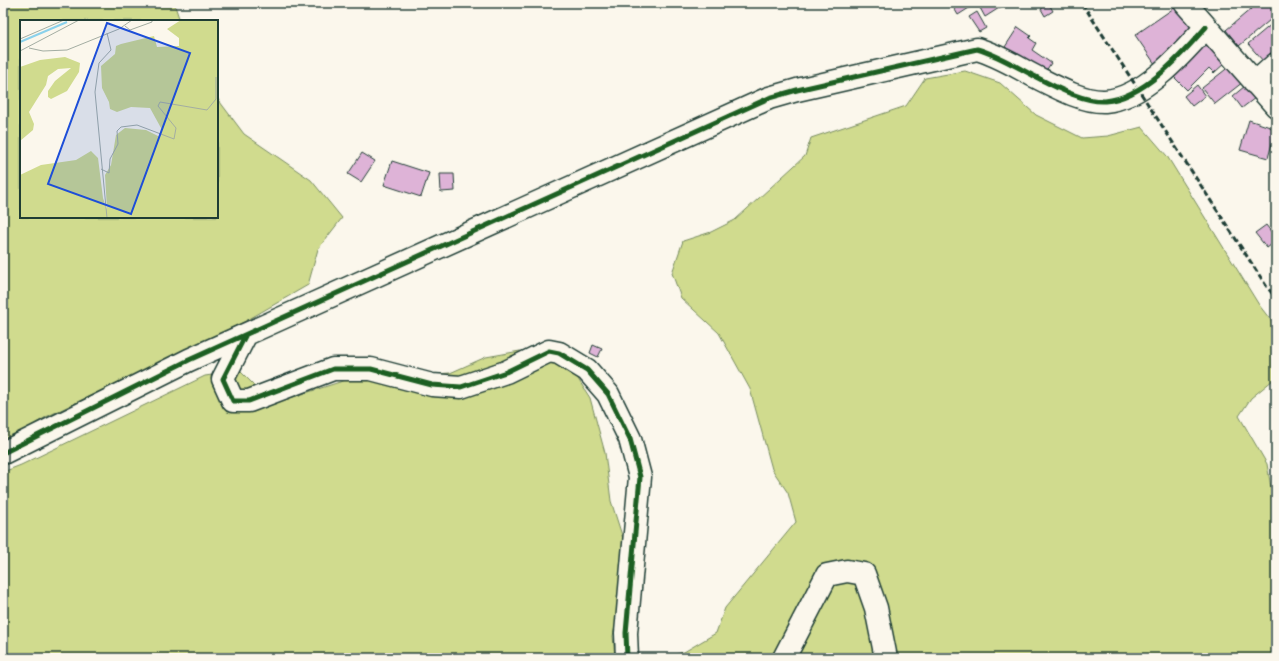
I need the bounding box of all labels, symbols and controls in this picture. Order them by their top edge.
inset map [20,20,218,218]

